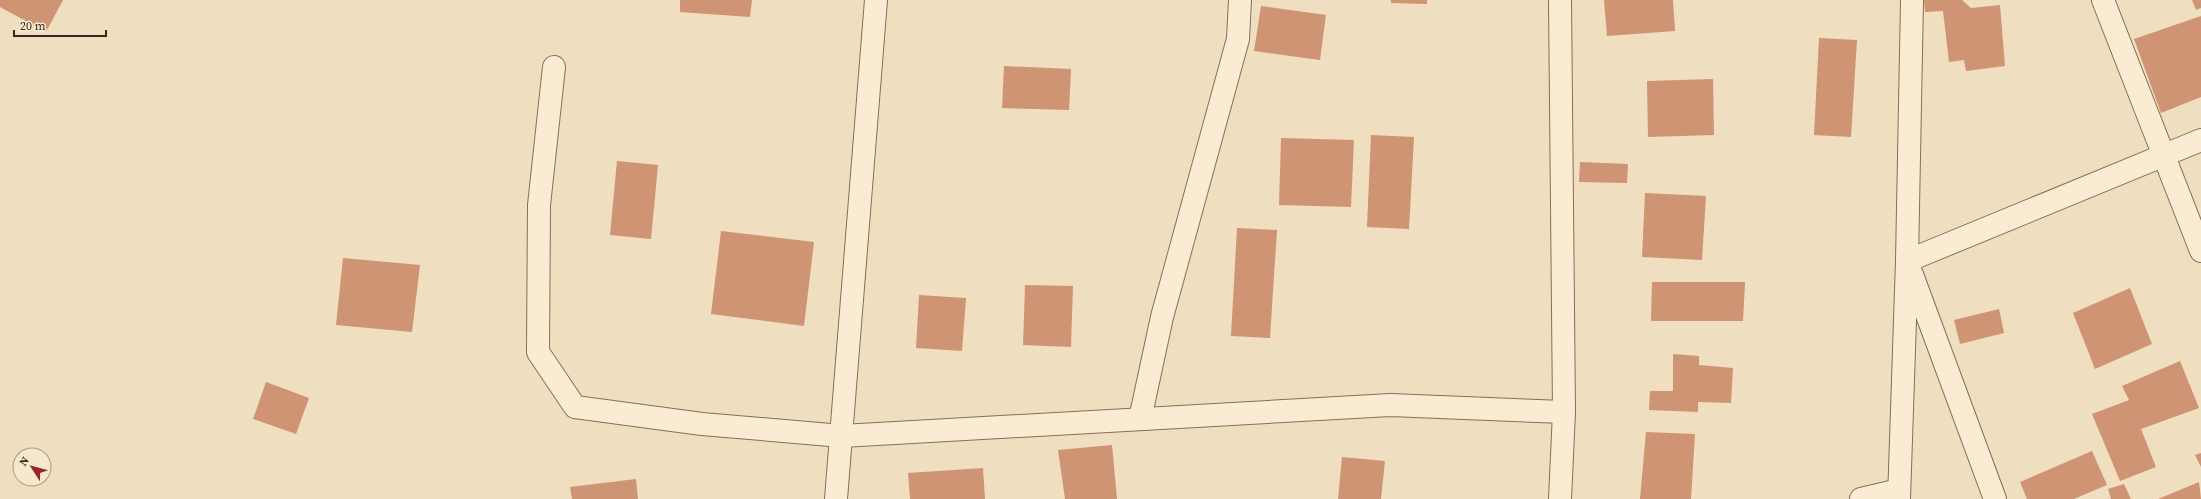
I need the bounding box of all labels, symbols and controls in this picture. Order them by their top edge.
scale bar [14,12,106,38]
text: 20 m [20,18,46,34]
north arrow [12,447,52,487]
text: N [16,454,33,469]

